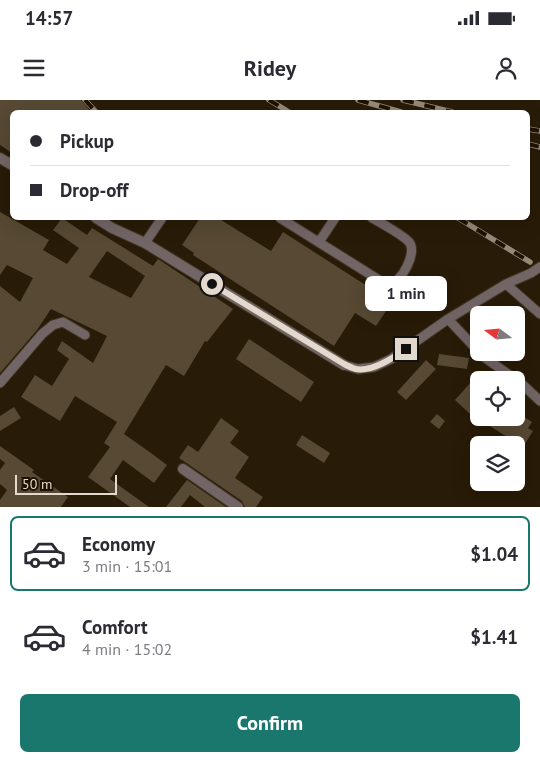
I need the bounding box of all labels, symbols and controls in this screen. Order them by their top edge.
text: 14:57 [25,6,73,30]
icon: menu [20,54,48,82]
text: Ridey [244,54,296,82]
icon: person [492,54,520,82]
text: Pickup [60,129,114,153]
text: Drop-off [60,178,128,202]
route start [201,273,223,295]
callout: 1 min [365,276,447,312]
text: 1 min [386,283,426,303]
north arrow [470,306,525,361]
map controls [470,306,525,491]
route end [395,338,417,360]
button: locate [470,371,525,426]
button: layers [470,436,525,491]
scale bar [15,472,118,495]
text: 50 m [22,475,52,493]
icon: car [22,531,67,576]
text: Economy [82,532,155,556]
text: $1.04 [470,542,518,566]
text: 3 min · 15:01 [82,556,172,576]
icon: car [22,614,67,659]
text: Comfort [82,615,148,639]
text: $1.41 [470,625,518,649]
text: 4 min · 15:02 [82,639,172,659]
button: Confirm [20,694,520,752]

